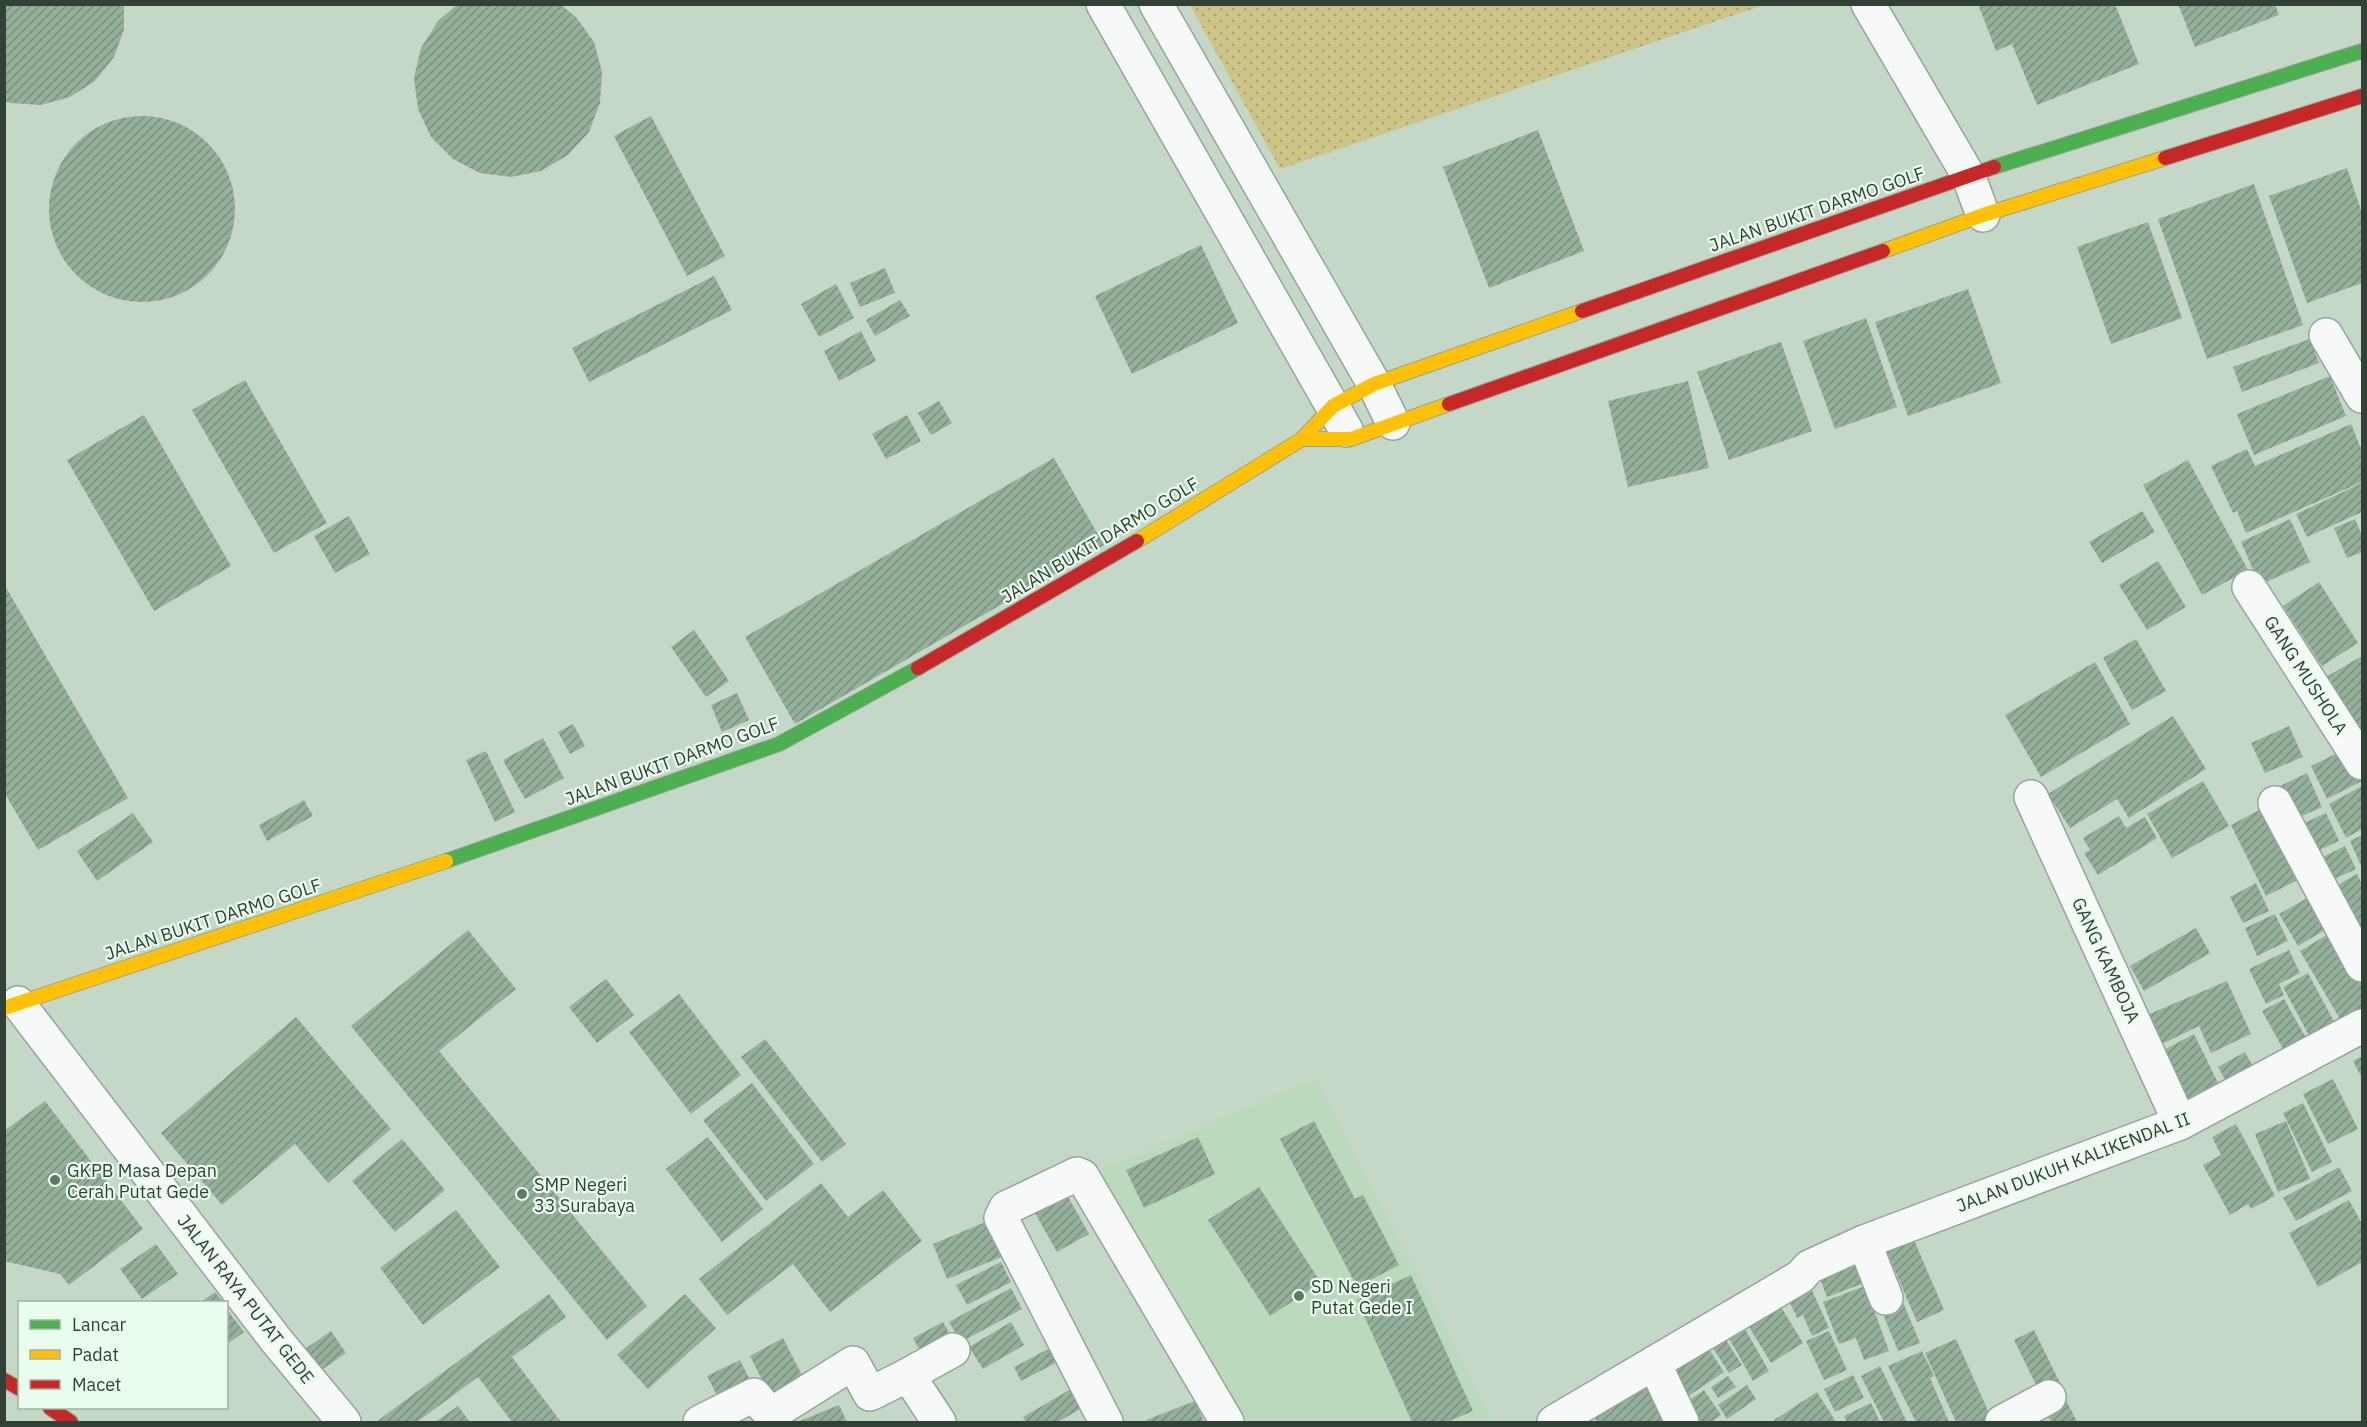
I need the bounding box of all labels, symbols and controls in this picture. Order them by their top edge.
street label: JALAN BUKIT DARMO GOLF [1706,161,1928,257]
street label: JALAN BUKIT DARMO GOLF [997,472,1203,608]
street label: GANG MUSHOLA [2259,611,2353,739]
street label: JALAN BUKIT DARMO GOLF [562,711,782,811]
street label: JALAN BUKIT DARMO GOLF [102,873,324,965]
street label: GANG KAMBOJA [2067,894,2145,1027]
street label: JALAN DUKUH KALIKENDAL II [1953,1107,2193,1217]
place label: GKPB Masa Depan Cerah Putat Gede [67,1159,217,1203]
marker: GKPB Masa Depan Cerah Putat Gede [48,1173,62,1187]
place label: SMP Negeri 33 Surabaya [534,1173,635,1217]
marker: SMP Negeri 33 Surabaya [515,1187,529,1201]
street label: JALAN RAYA PUTAT GEDE [173,1210,319,1388]
place label: SD Negeri Putat Gede I [1311,1275,1413,1319]
marker: SD Negeri Putat Gede I [1292,1289,1306,1303]
legend [18,1301,228,1409]
text: Lancar [72,1313,127,1336]
text: Padat [72,1343,119,1366]
text: Macet [72,1373,121,1396]

